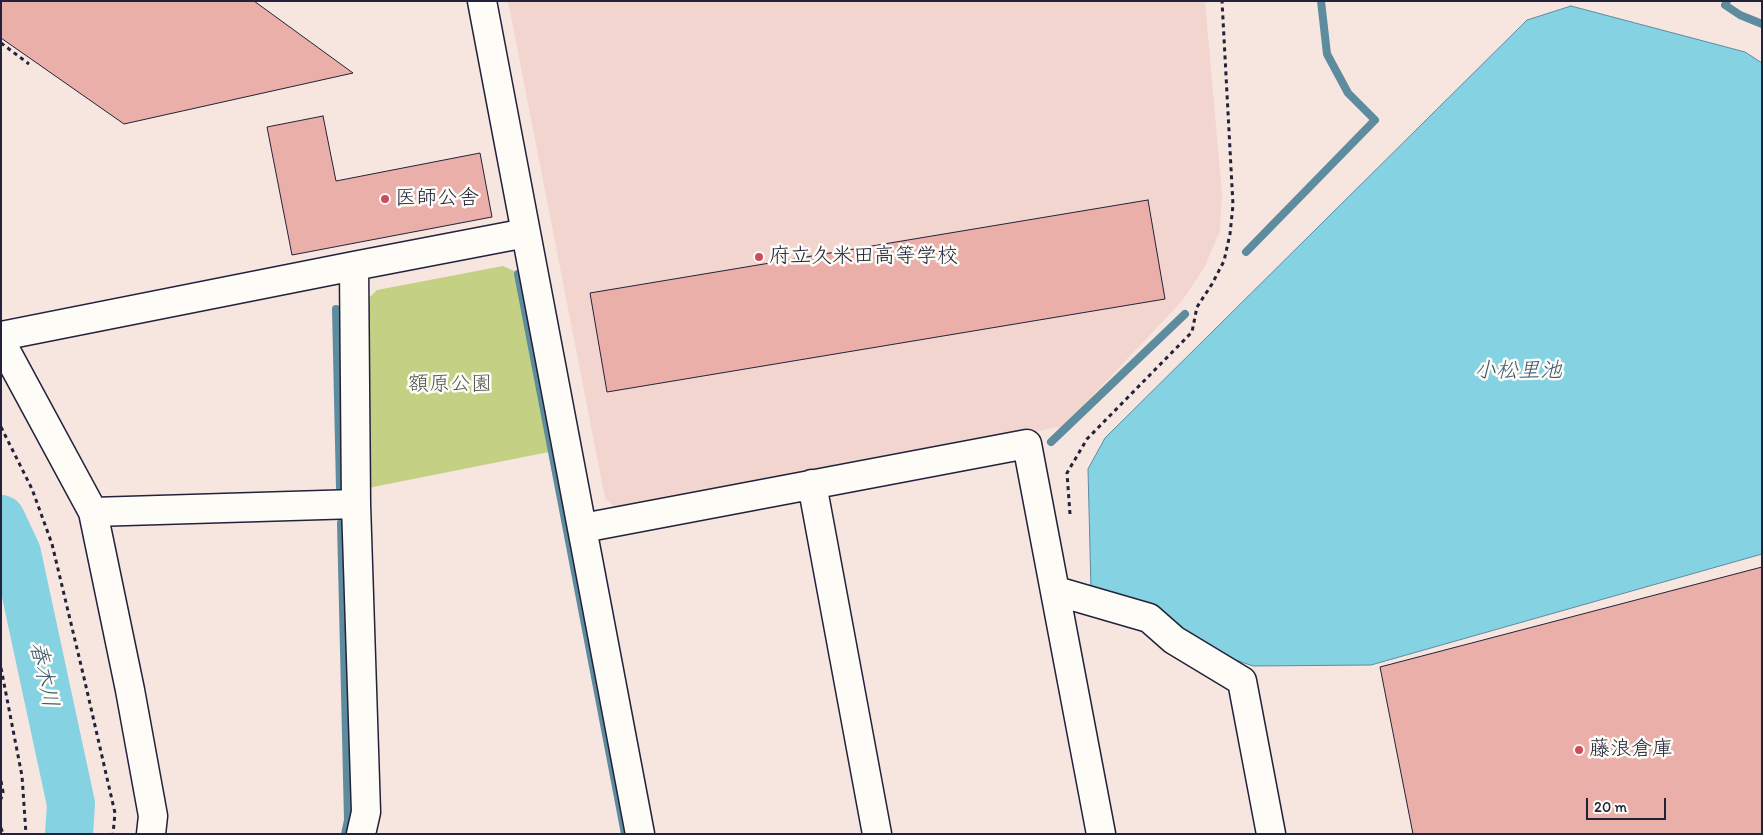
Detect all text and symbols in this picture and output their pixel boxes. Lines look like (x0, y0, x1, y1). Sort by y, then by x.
place label: 医師公舎 (395, 186, 479, 212)
marker: 医師公舎 (379, 193, 391, 205)
place label: 府立久米田高等学校 (769, 244, 958, 270)
marker: 府立久米田高等学校 (753, 251, 765, 263)
water label: 小松里池 (1474, 358, 1562, 384)
park label: 額原公園 (408, 372, 492, 398)
water label: 春木川 (23, 640, 63, 710)
place label: 藤浪倉庫 (1589, 737, 1673, 763)
marker: 藤浪倉庫 (1573, 744, 1585, 756)
scale bar (1588, 788, 1668, 820)
text: 20 m (1594, 798, 1627, 816)

